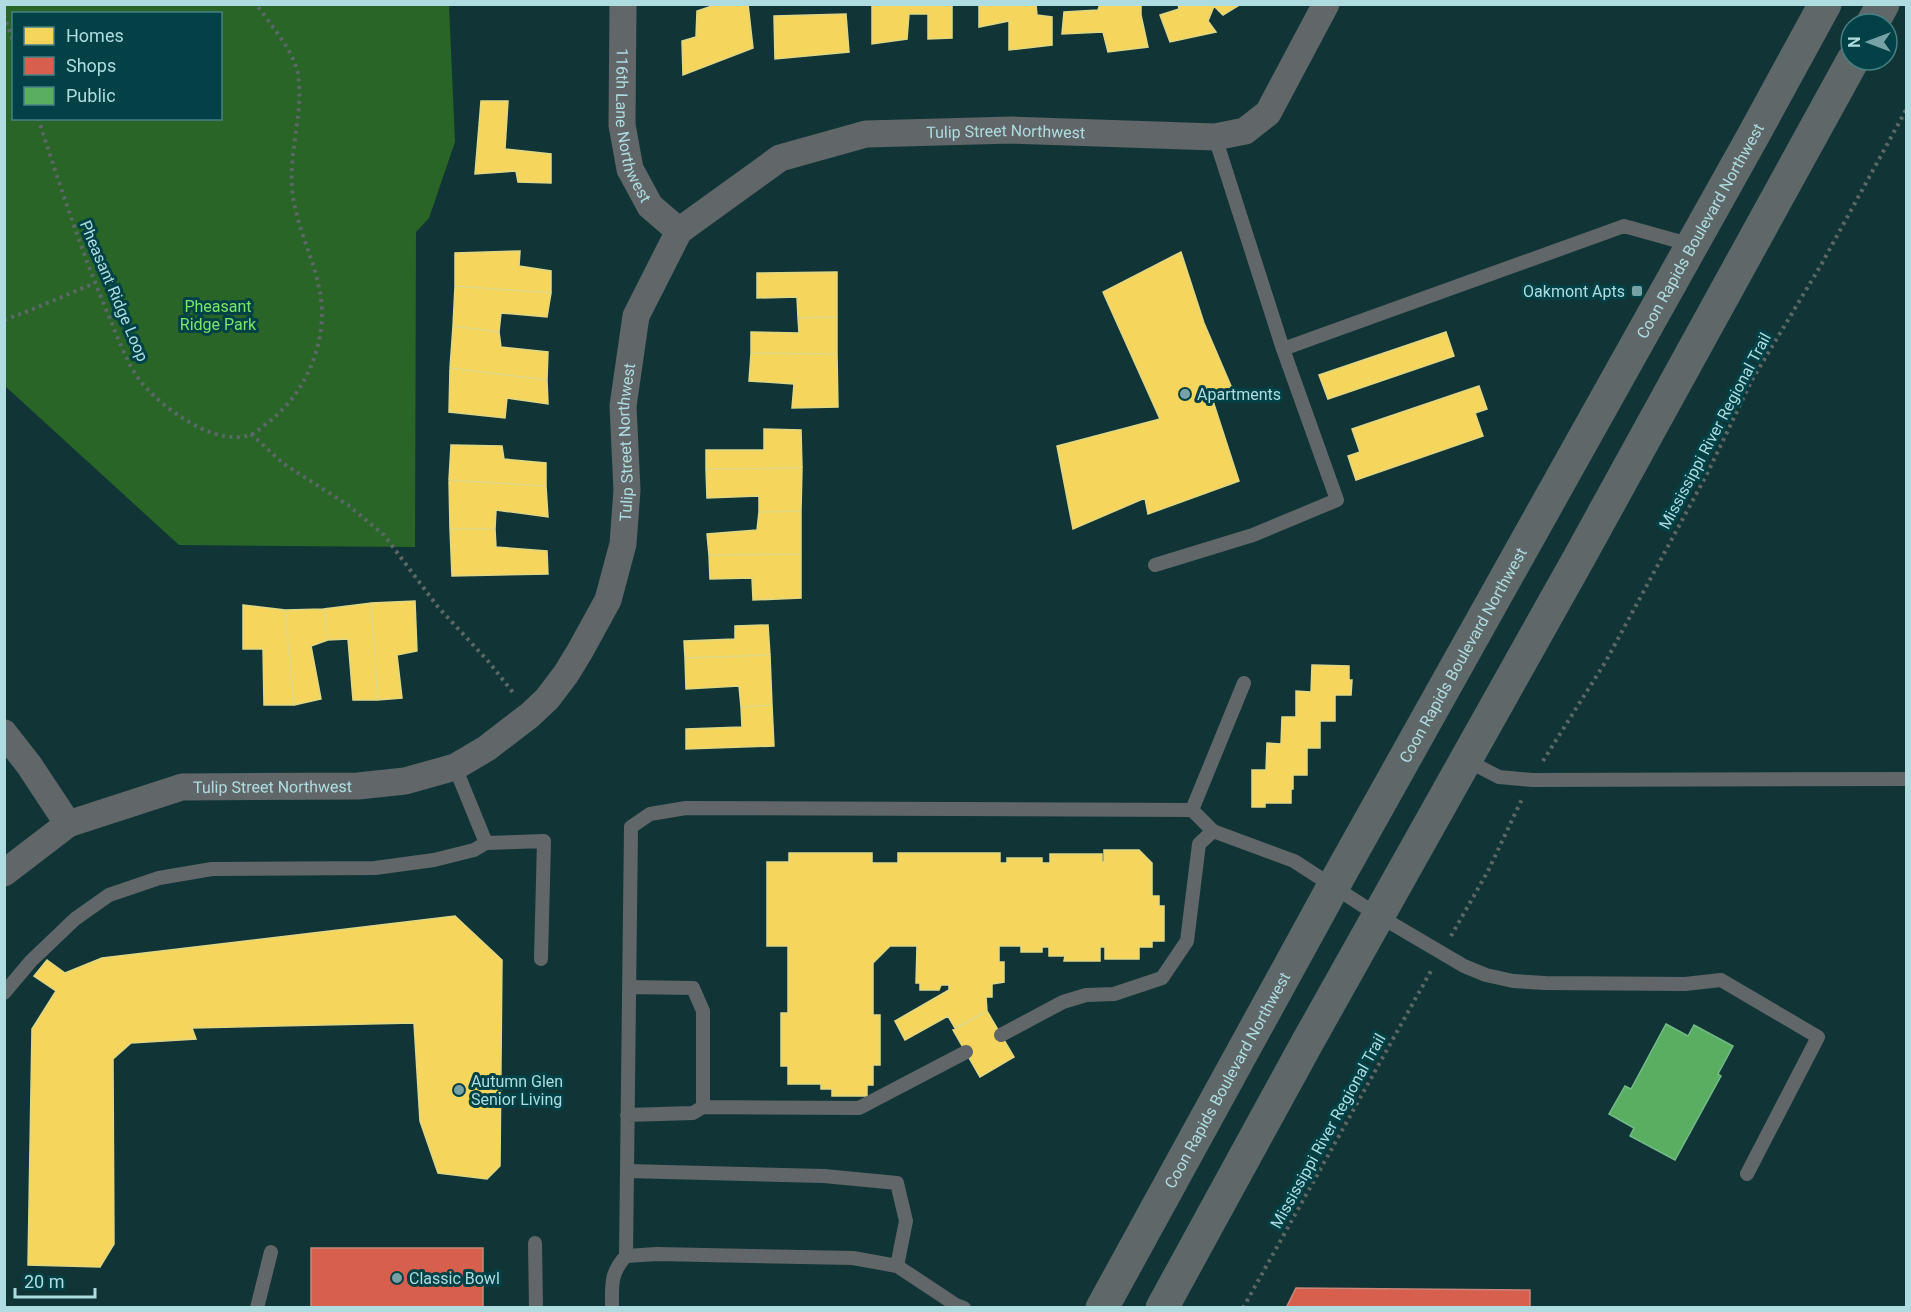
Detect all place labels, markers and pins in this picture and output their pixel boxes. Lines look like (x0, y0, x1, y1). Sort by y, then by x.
place label: Oakmont Apts (1523, 282, 1625, 301)
marker: Oakmont Apts (1630, 284, 1644, 298)
place label: Apartments (1197, 385, 1281, 404)
marker: Apartments (1178, 387, 1192, 401)
place label: Autumn Glen Senior Living (471, 1072, 563, 1109)
marker: Autumn Glen Senior Living (452, 1083, 466, 1097)
place label: Classic Bowl (409, 1269, 500, 1288)
marker: Classic Bowl (390, 1271, 404, 1285)

